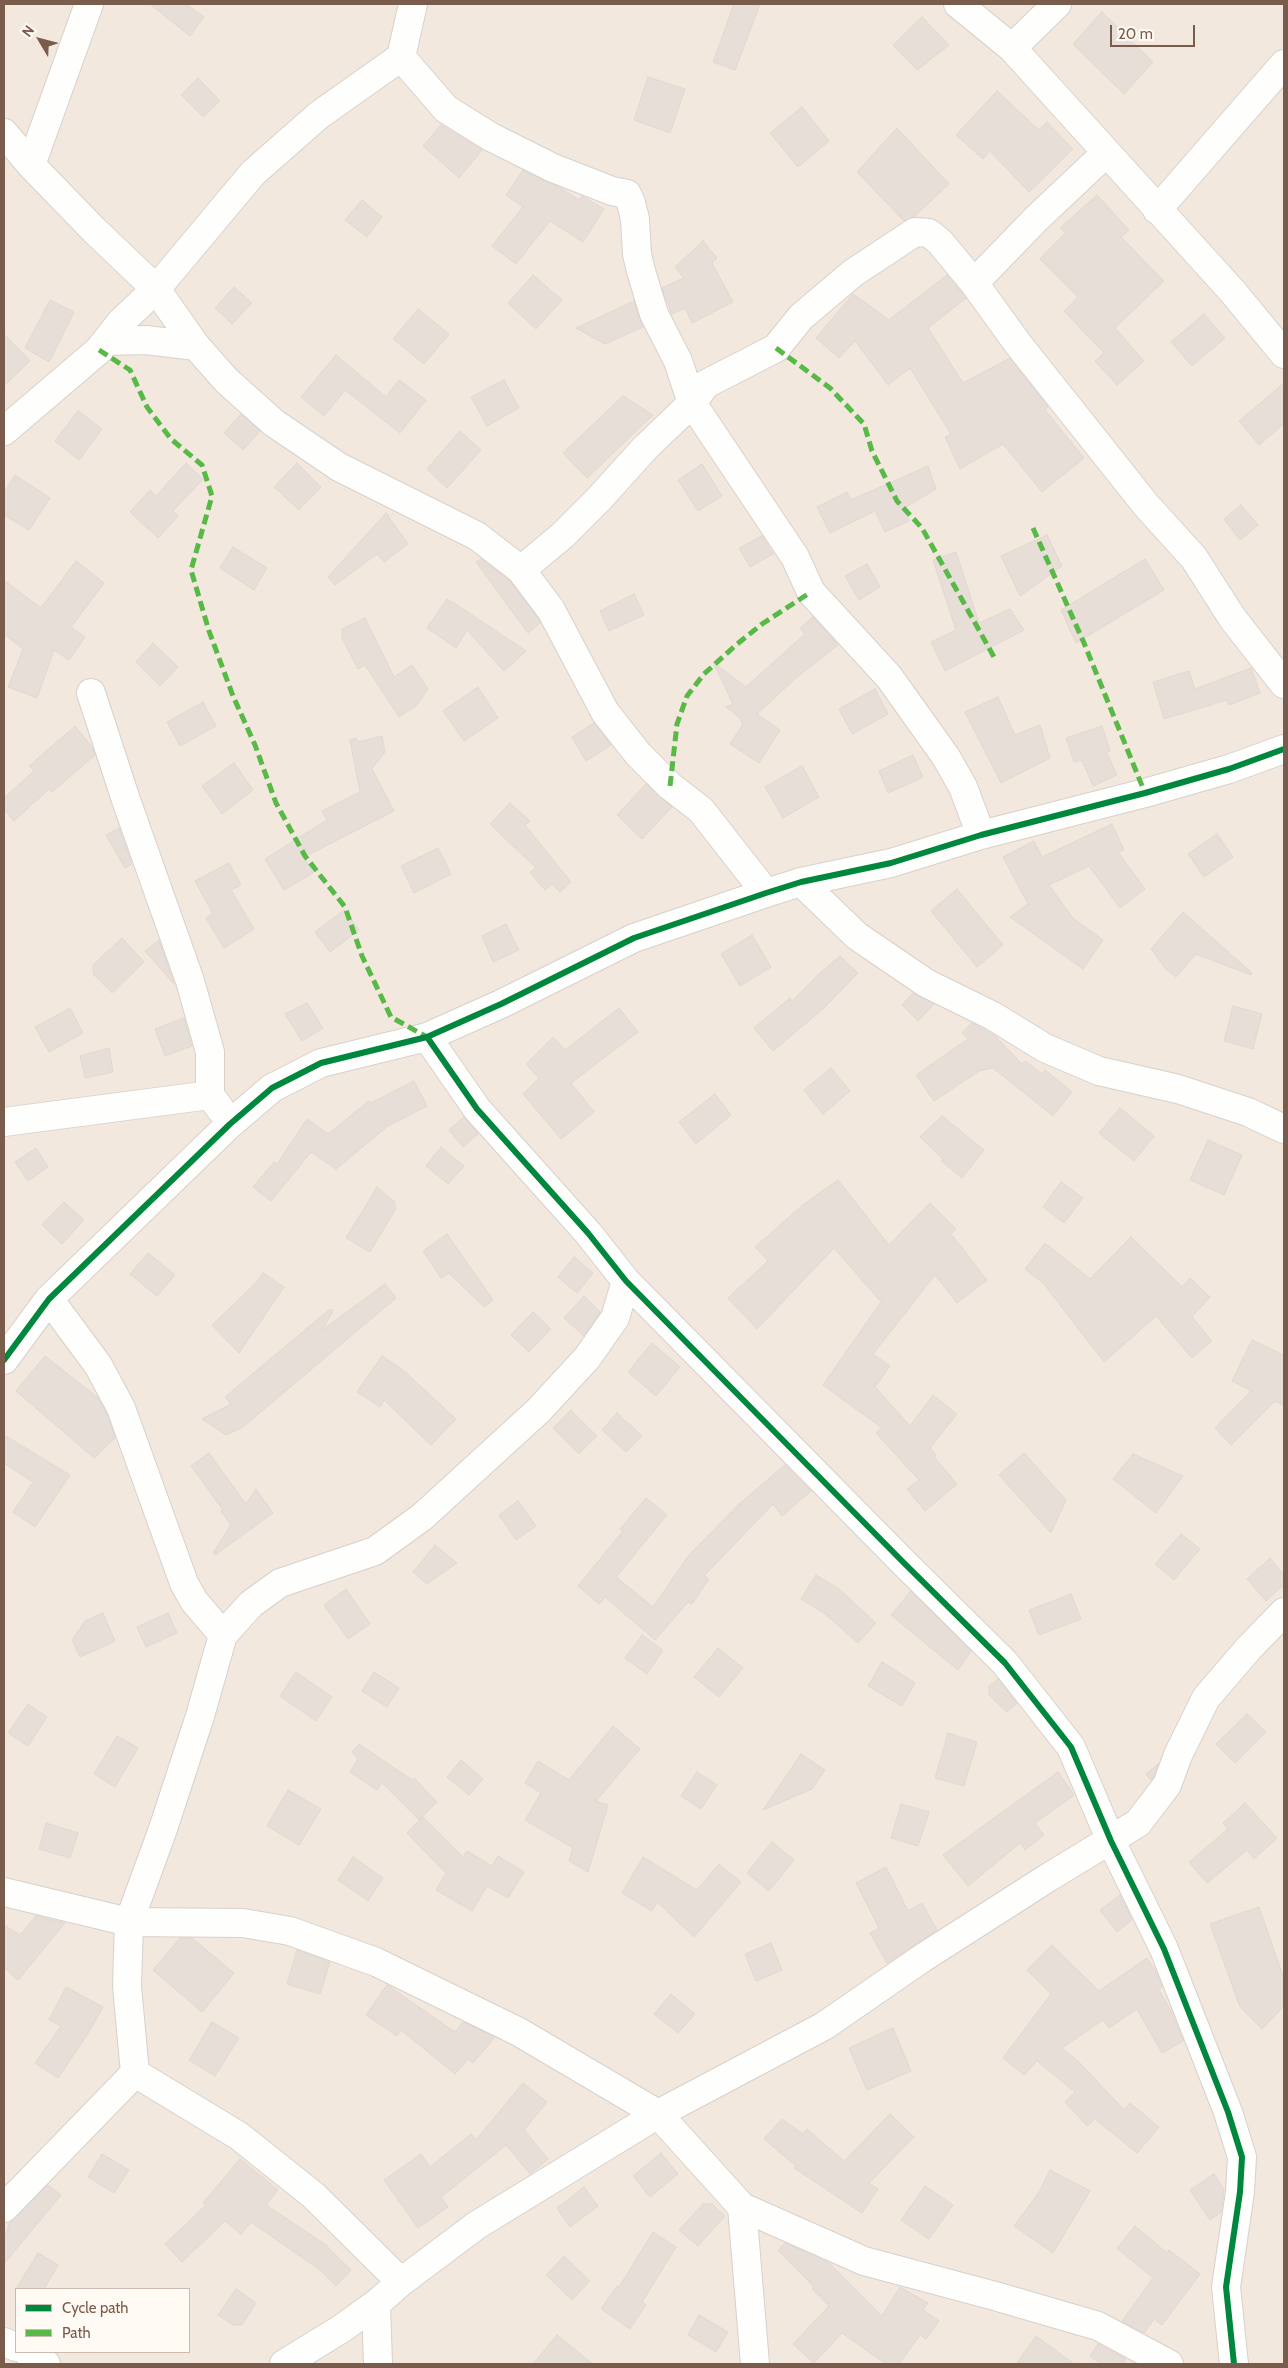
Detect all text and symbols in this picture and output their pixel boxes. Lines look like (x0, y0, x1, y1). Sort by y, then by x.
north arrow (15, 15, 65, 65)
scale bar (1113, 15, 1198, 47)
text: N (18, 22, 38, 40)
text: 20 m (1118, 25, 1153, 43)
legend (15, 2288, 190, 2353)
text: Cycle path (62, 2299, 128, 2317)
text: Path (62, 2324, 91, 2342)

